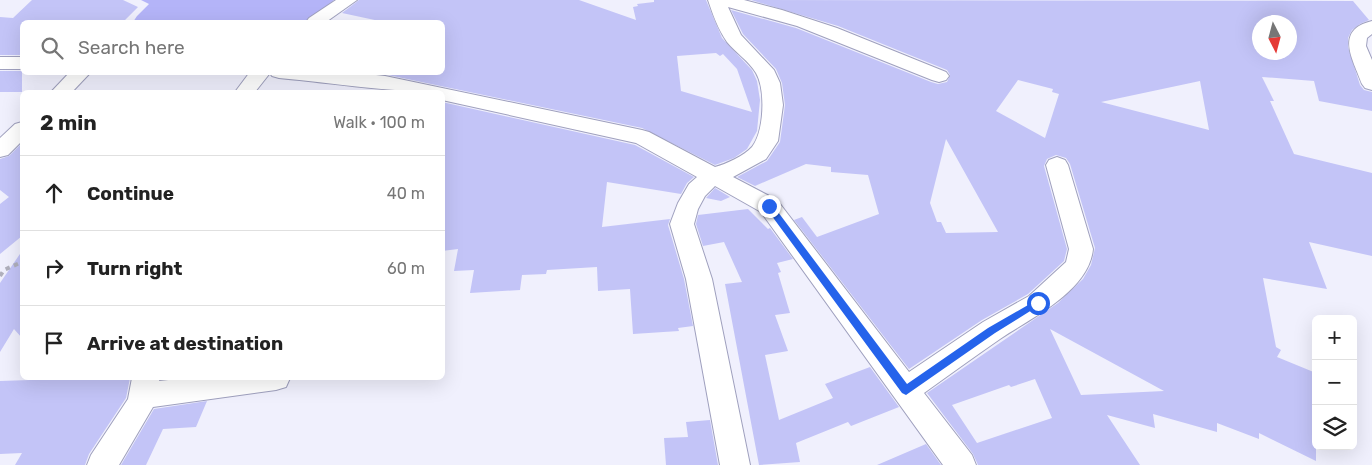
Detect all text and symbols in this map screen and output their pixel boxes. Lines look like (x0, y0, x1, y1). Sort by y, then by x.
north arrow (1252, 15, 1297, 60)
search box (20, 20, 445, 75)
icon: search (38, 34, 66, 62)
text: Search here (78, 36, 185, 59)
text: 2 min (40, 110, 97, 135)
text: Walk · 100 m (333, 113, 425, 132)
icon: ahead (40, 179, 68, 207)
text: Continue (87, 182, 174, 205)
text: 40 m (387, 184, 425, 203)
route end (758, 195, 781, 218)
icon: right (40, 254, 68, 282)
text: Turn right (87, 257, 182, 280)
text: 60 m (387, 259, 425, 278)
route start (1027, 292, 1050, 315)
map controls (1312, 315, 1357, 450)
button: + (1312, 315, 1357, 360)
icon: arrive (40, 329, 68, 357)
text: Arrive at destination (87, 332, 283, 355)
button: − (1312, 360, 1357, 405)
button: layers (1312, 405, 1357, 450)

